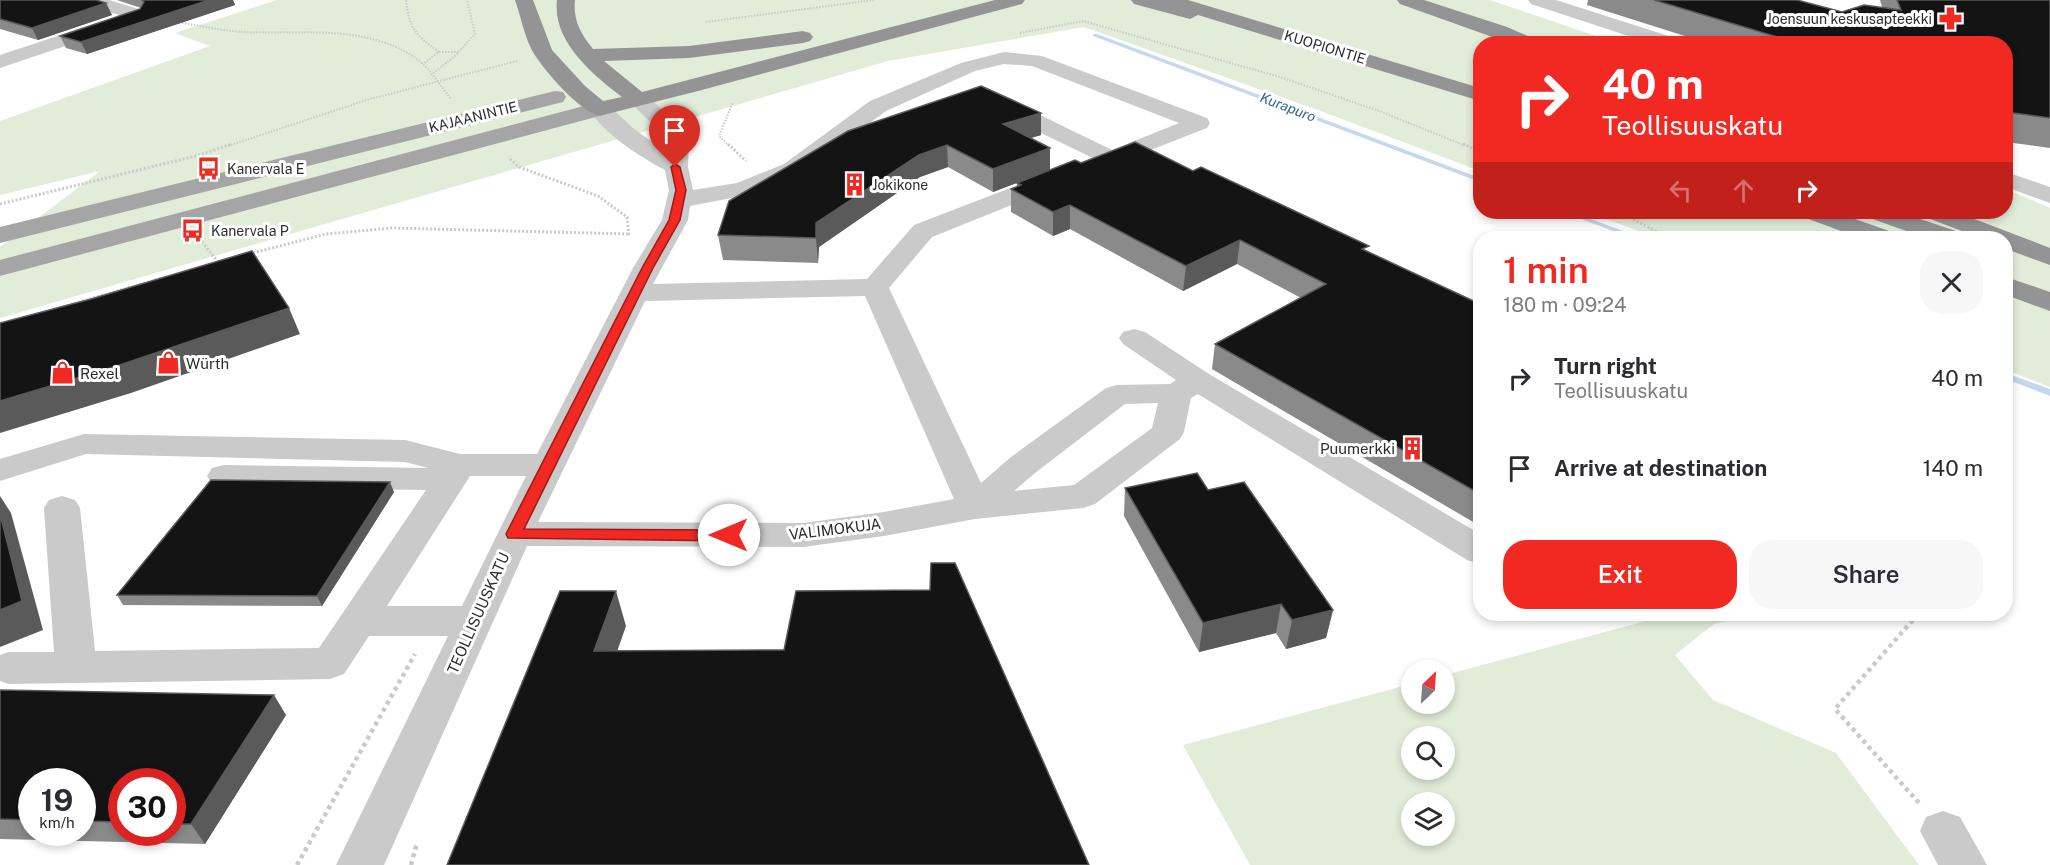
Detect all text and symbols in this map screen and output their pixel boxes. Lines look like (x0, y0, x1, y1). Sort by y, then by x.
pharmacy icon: Joensuun keskusapteekki (1937, 6, 1963, 32)
place label: Joensuun keskusapteekki (1766, 11, 1932, 27)
street label: KUOPIONTIE (1282, 27, 1368, 67)
text: 40 m (1602, 59, 1704, 108)
icon: right (1503, 60, 1581, 138)
water label: Kurapuro (1258, 89, 1318, 125)
street label: KAJAANINTIE (427, 98, 519, 136)
pin (649, 105, 700, 167)
text: Teollisuuskatu (1602, 109, 1783, 141)
icon: arrive (658, 114, 691, 147)
bus stop icon: Kanervala E (196, 156, 222, 182)
place label: Kanervala E (227, 161, 304, 177)
building icon: Jokikone (841, 172, 867, 198)
icon: left (1664, 174, 1697, 207)
icon: ahead (1727, 174, 1760, 207)
icon: right (1790, 174, 1823, 207)
place label: Jokikone (872, 177, 928, 193)
bus stop icon: Kanervala P (180, 218, 206, 244)
place label: Kanervala P (211, 223, 289, 239)
text: 1 min (1503, 249, 1589, 291)
button: close (1920, 251, 1983, 314)
text: 180 m · 09:24 (1503, 293, 1627, 317)
shop icon: Würth (155, 350, 181, 376)
text: Turn right (1554, 353, 1657, 379)
place label: Würth (186, 355, 229, 372)
shop icon: Rexel (49, 360, 75, 386)
icon: right (1503, 362, 1536, 395)
place label: Rexel (80, 365, 119, 382)
text: 40 m (1931, 365, 1983, 391)
text: Teollisuuskatu (1554, 379, 1688, 403)
building icon: Puumerkki (1400, 435, 1426, 461)
place label: Puumerkki (1320, 440, 1395, 457)
icon: arrive (1503, 452, 1536, 485)
text: Arrive at destination (1554, 455, 1767, 481)
text: 140 m (1922, 455, 1983, 481)
position arrow (697, 503, 761, 567)
street label: VALIMOKUJA (788, 515, 882, 543)
button: Exit (1503, 540, 1737, 609)
button: Share (1749, 540, 1983, 609)
street label: TEOLLISUUSKATU (444, 550, 512, 676)
north arrow (1401, 660, 1455, 714)
map controls (1401, 660, 1455, 846)
button: search (1401, 726, 1455, 780)
speed limit sign: 30 (108, 768, 186, 846)
text: 19 (41, 782, 73, 818)
button: layers (1401, 792, 1455, 846)
text: km/h (39, 814, 75, 831)

